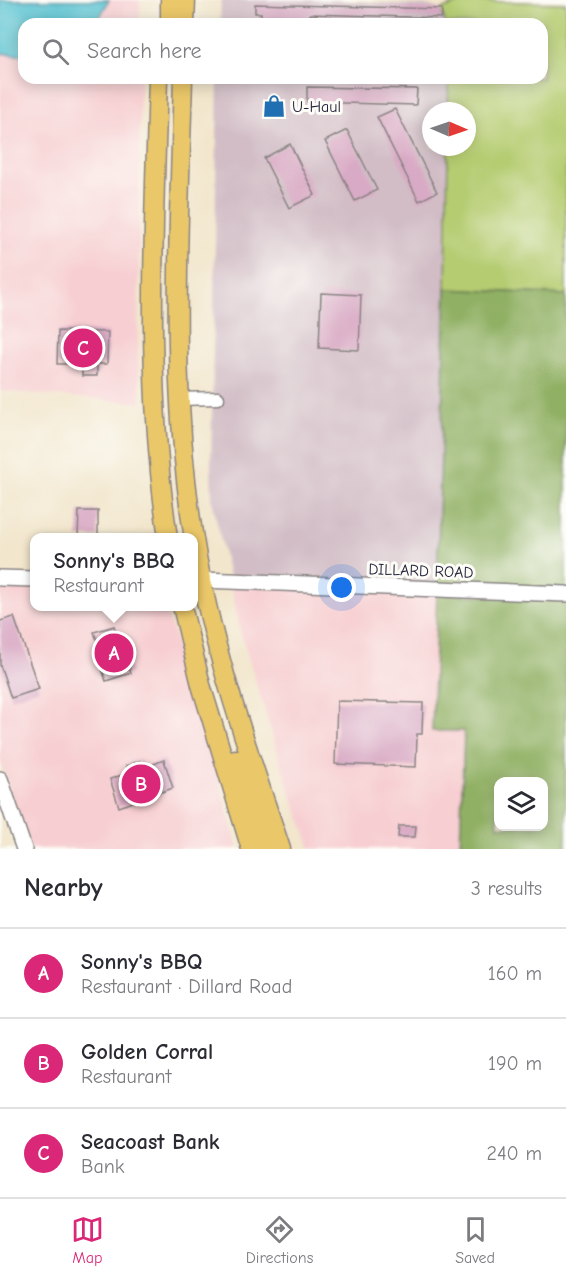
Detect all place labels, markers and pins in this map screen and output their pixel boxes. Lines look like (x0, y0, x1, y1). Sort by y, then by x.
shop icon: U-Haul (261, 93, 287, 119)
place label: U-Haul (292, 98, 341, 116)
pin: C (64, 326, 103, 370)
pin: A (94, 630, 134, 676)
pin: B (122, 762, 160, 806)

